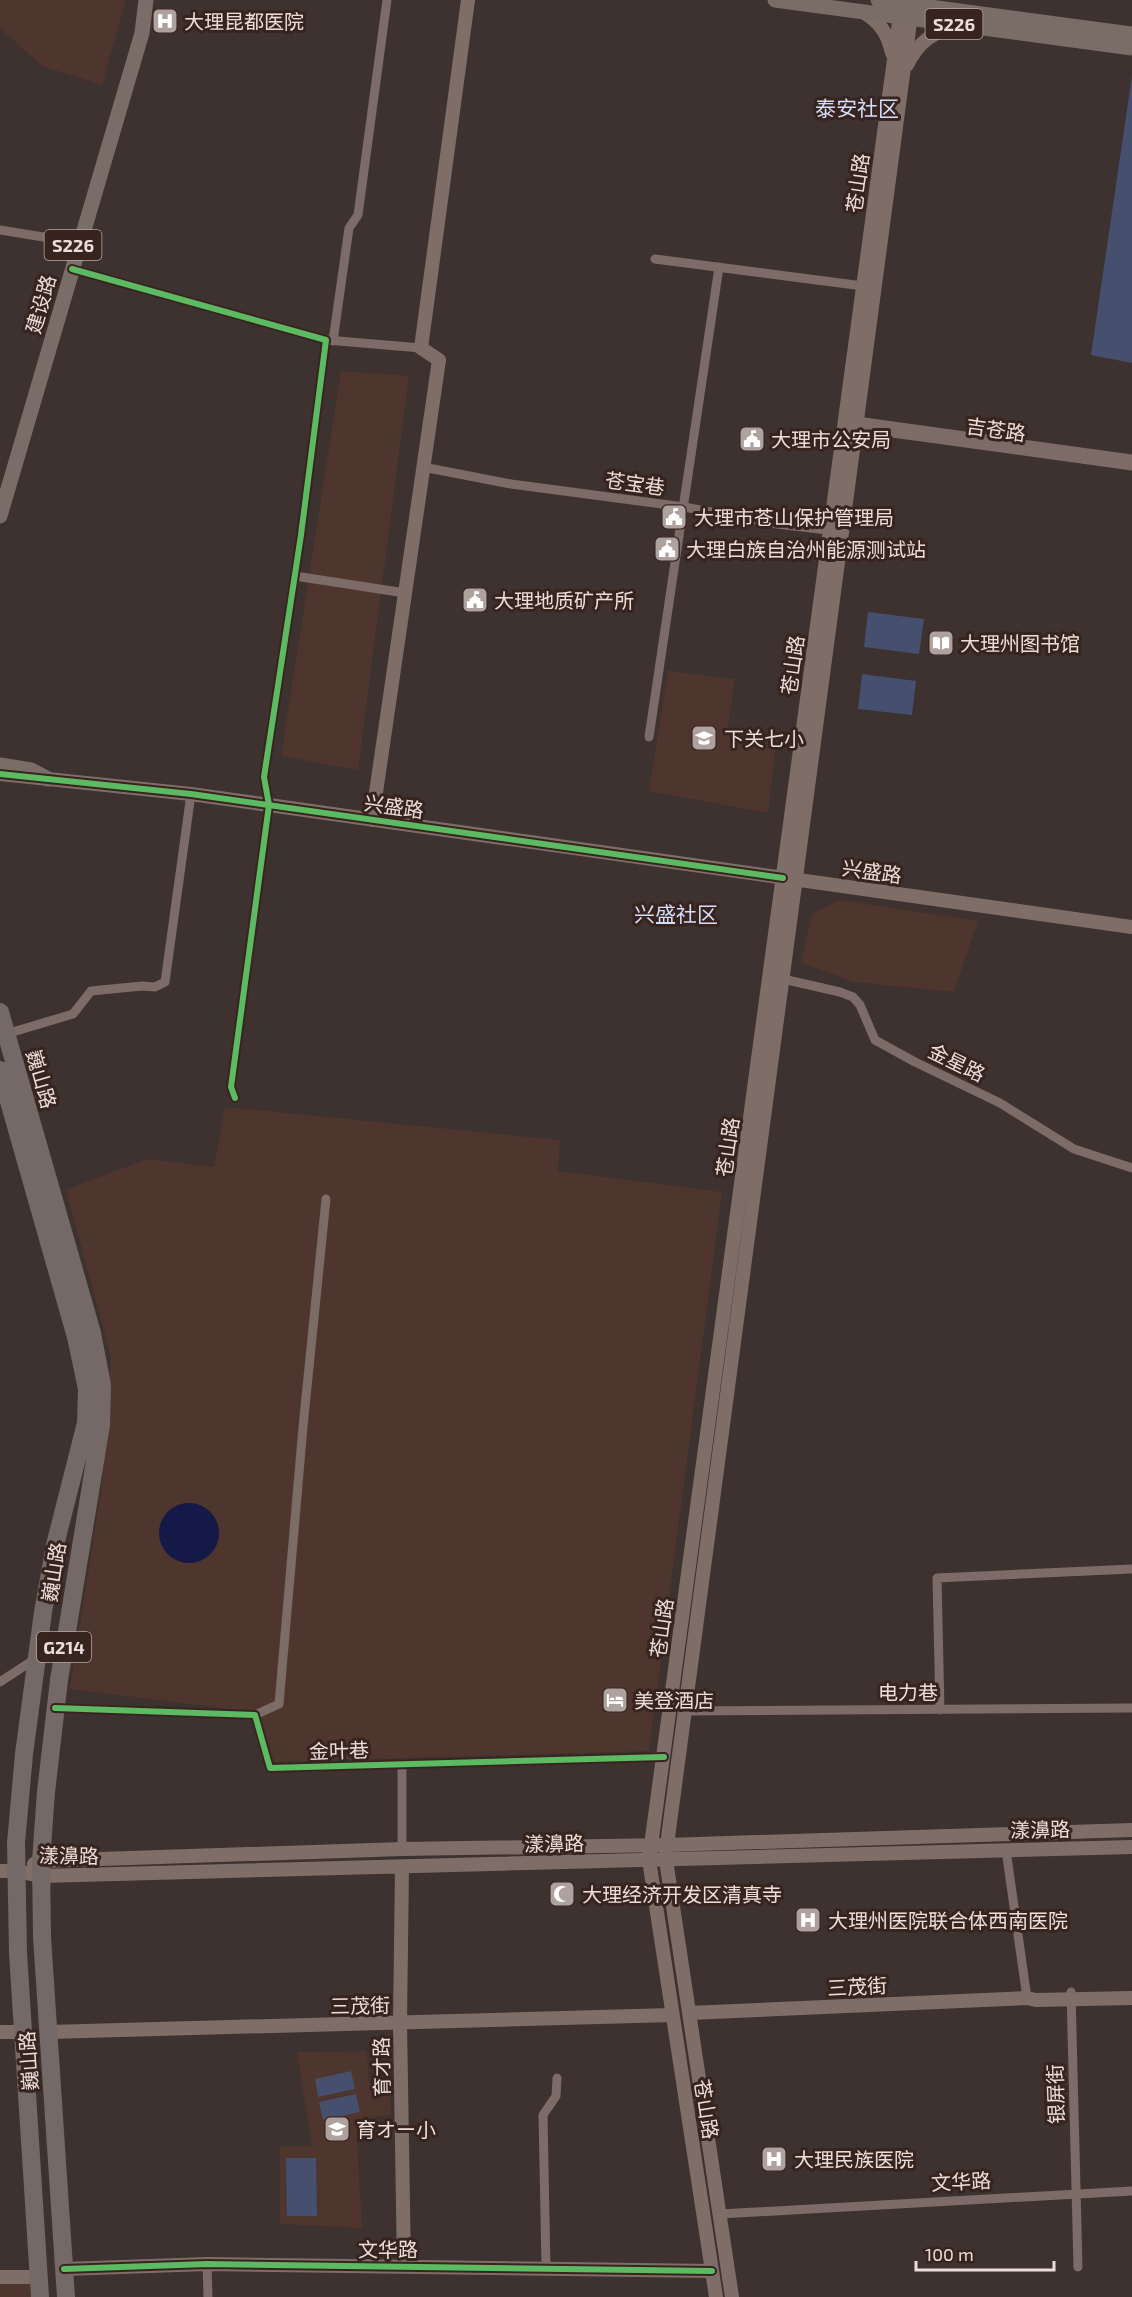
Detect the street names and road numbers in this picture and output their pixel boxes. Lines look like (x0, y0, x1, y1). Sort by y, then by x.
road number: S226 (926, 9, 982, 39)
street label: 苍山路 (841, 152, 873, 214)
road number: S226 (44, 230, 101, 260)
street label: 建设路 (20, 272, 60, 336)
street label: 吉苍路 (965, 413, 1027, 445)
street label: 苍宝巷 (604, 467, 666, 499)
street label: 苍山路 (776, 634, 808, 696)
street label: 兴盛路 (363, 790, 425, 822)
street label: 兴盛路 (841, 855, 903, 887)
street label: 金星路 (925, 1038, 989, 1086)
street label: 巍山路 (22, 1047, 62, 1111)
street label: 苍山路 (711, 1116, 743, 1178)
street label: 巍山路 (36, 1540, 70, 1604)
street label: 苍山路 (645, 1597, 677, 1659)
road number: G214 (37, 1632, 91, 1662)
street label: 电力巷 (878, 1680, 938, 1704)
street label: 金叶巷 (309, 1737, 369, 1763)
street label: 漾濞路 (1010, 1816, 1070, 1842)
street label: 漾濞路 (524, 1830, 584, 1856)
street label: 漾濞路 (39, 1842, 99, 1868)
street label: 三茂街 (826, 1972, 888, 2000)
street label: 三茂街 (330, 1992, 390, 2018)
street label: 巍山路 (14, 2030, 42, 2092)
street label: 育才路 (368, 2037, 394, 2097)
street label: 银屏街 (1042, 2064, 1068, 2124)
street label: 苍山路 (690, 2077, 724, 2141)
street label: 文华路 (930, 2167, 992, 2195)
street label: 文华路 (358, 2237, 418, 2261)

